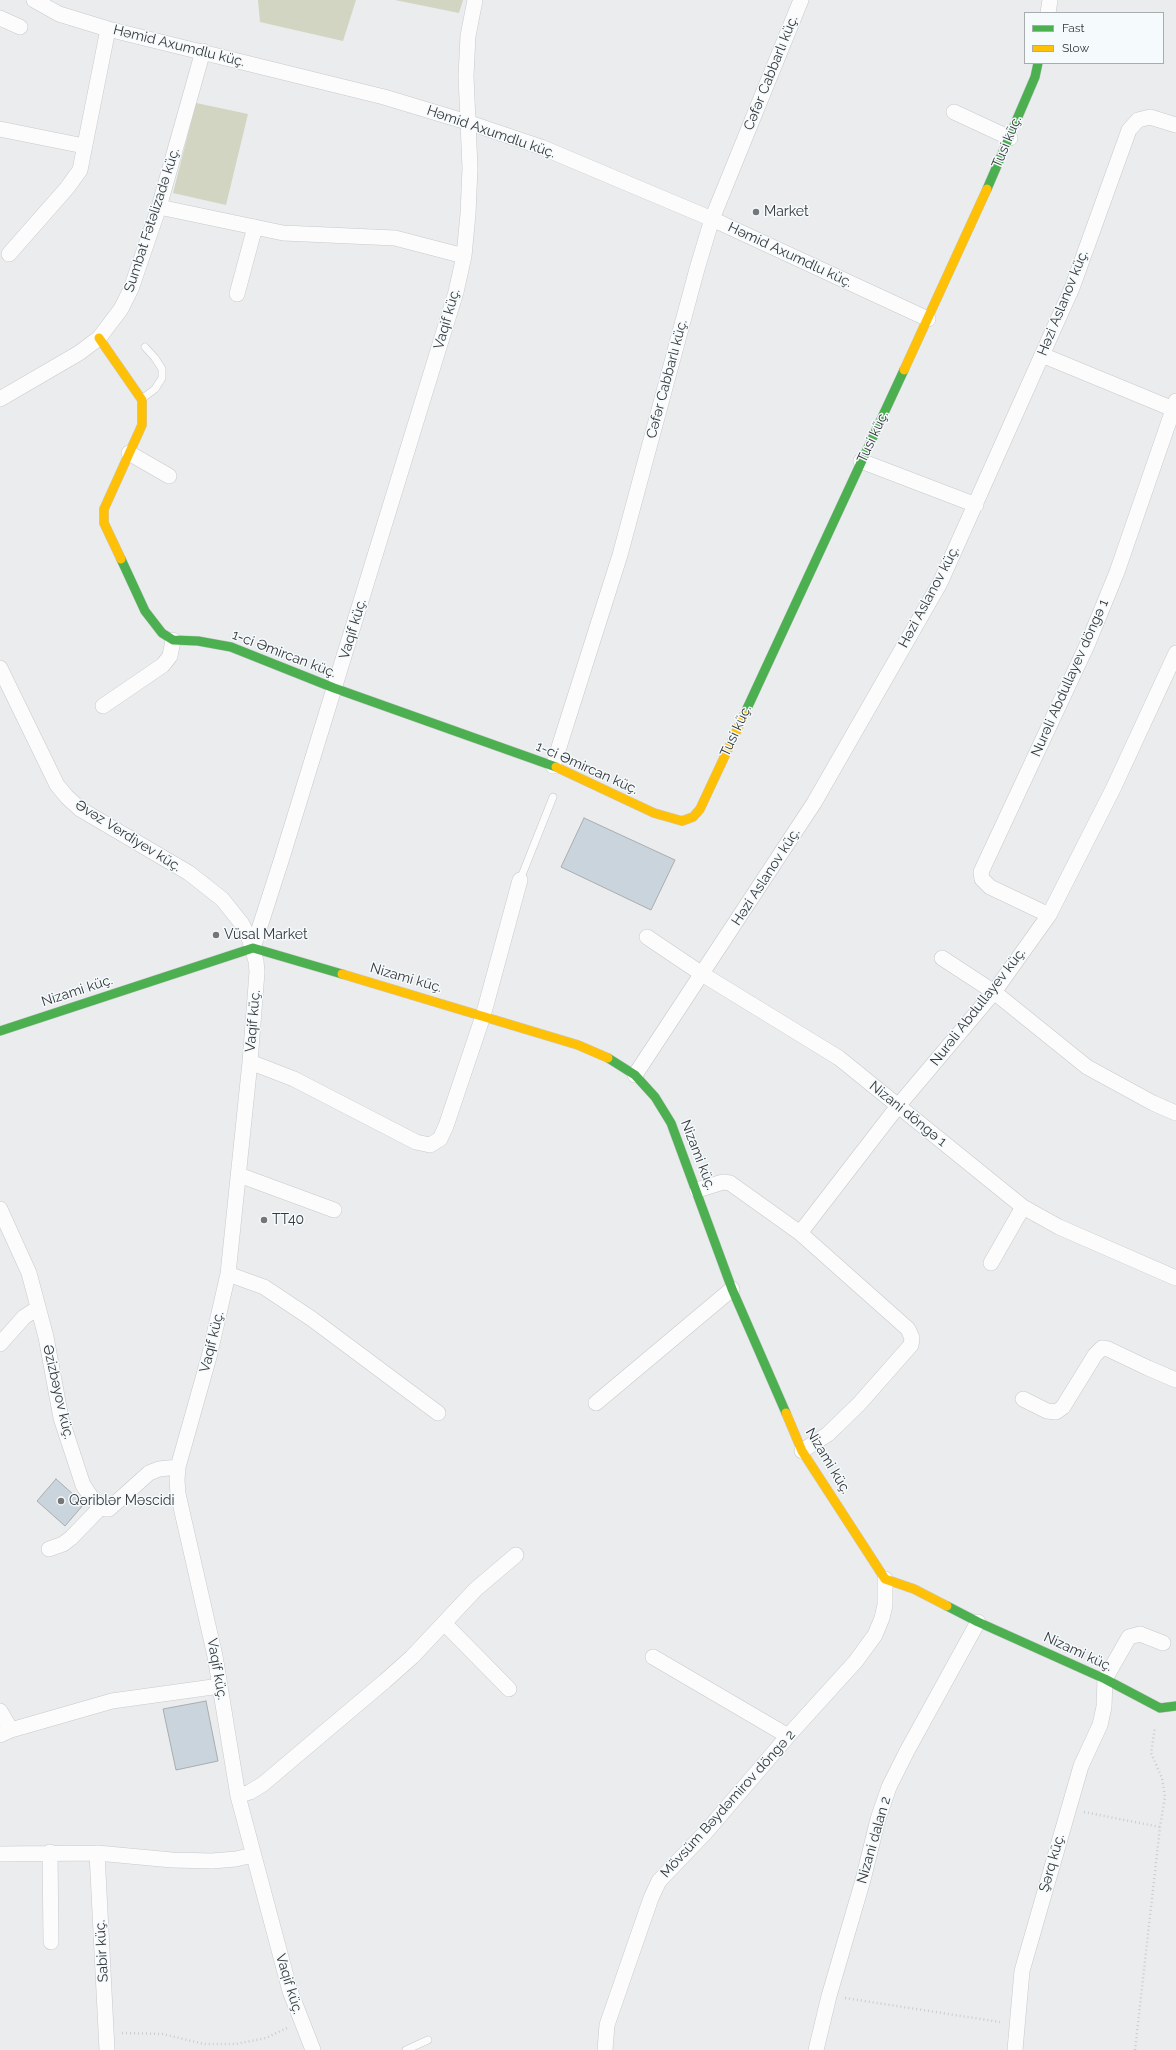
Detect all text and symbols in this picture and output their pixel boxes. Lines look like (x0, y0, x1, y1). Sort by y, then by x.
legend (1024, 12, 1164, 64)
street label: Cəfər Cabbarlı küç. (740, 13, 802, 133)
text: Fast (1062, 21, 1085, 35)
street label: Həmid Axumdlu küç. (112, 22, 246, 70)
text: Slow (1062, 41, 1089, 55)
street label: Həmid Axumdlu küç. (425, 102, 557, 162)
street label: Tusi küç. (988, 113, 1026, 171)
street label: Sumbat Fətəlizadə küç. (121, 146, 183, 294)
place label: Market (764, 204, 809, 220)
marker: Market (751, 207, 761, 217)
street label: Həmid Axumdlu küç. (725, 219, 855, 291)
street label: Həzi Aslanov küç. (1034, 248, 1092, 358)
street label: Vaqif küç. (430, 287, 464, 351)
street label: Cəfər Cabbarlı küç. (643, 318, 691, 440)
street label: Tusi küç. (854, 408, 892, 466)
street label: Həzi Aslanov küç. (895, 543, 963, 651)
street label: Vaqif küç. (336, 597, 370, 661)
street label: Nurəli Abdullayev döngə 1 (1028, 597, 1112, 759)
street label: 1-ci Əmircan küç. (230, 626, 338, 682)
street label: Tusi küç. (717, 702, 755, 760)
street label: 1-ci Əmircan küç. (533, 738, 641, 798)
street label: Əvəz Verdiyev küç. (72, 797, 184, 875)
street label: Həzi Aslanov küç. (728, 825, 804, 929)
place label: Vüsal Market (224, 927, 308, 943)
marker: Vüsal Market (211, 930, 221, 940)
street label: Nurəli Abdullayev küç. (927, 945, 1029, 1069)
street label: Nizami küç. (368, 960, 444, 996)
street label: Nizami küç. (39, 972, 115, 1010)
street label: Vaqif küç. (242, 989, 264, 1053)
street label: Nizani döngə 1 (866, 1078, 950, 1150)
street label: Nizami küç. (677, 1117, 719, 1193)
place label: TT40 (272, 1212, 304, 1228)
marker: TT40 (259, 1215, 269, 1225)
street label: Vaqif küç. (196, 1310, 228, 1374)
street label: Əzizbəyov küç. (39, 1343, 77, 1441)
street label: Nizami küç. (802, 1425, 854, 1497)
place label: Qəriblər Məscidi (69, 1493, 174, 1509)
marker: Qəriblər Məscidi (56, 1496, 66, 1506)
street label: Nizami küç. (1041, 1629, 1115, 1675)
street label: Vaqif küç. (203, 1637, 231, 1701)
street label: Mövsüm Bəydəmirov döngə 2 (657, 1727, 799, 1881)
street label: Nizani dalan 2 (854, 1794, 894, 1886)
street label: Şərq küç. (1036, 1832, 1068, 1894)
street label: Sabir küç. (92, 1919, 112, 1983)
street label: Vaqif küç. (272, 1952, 306, 2016)

